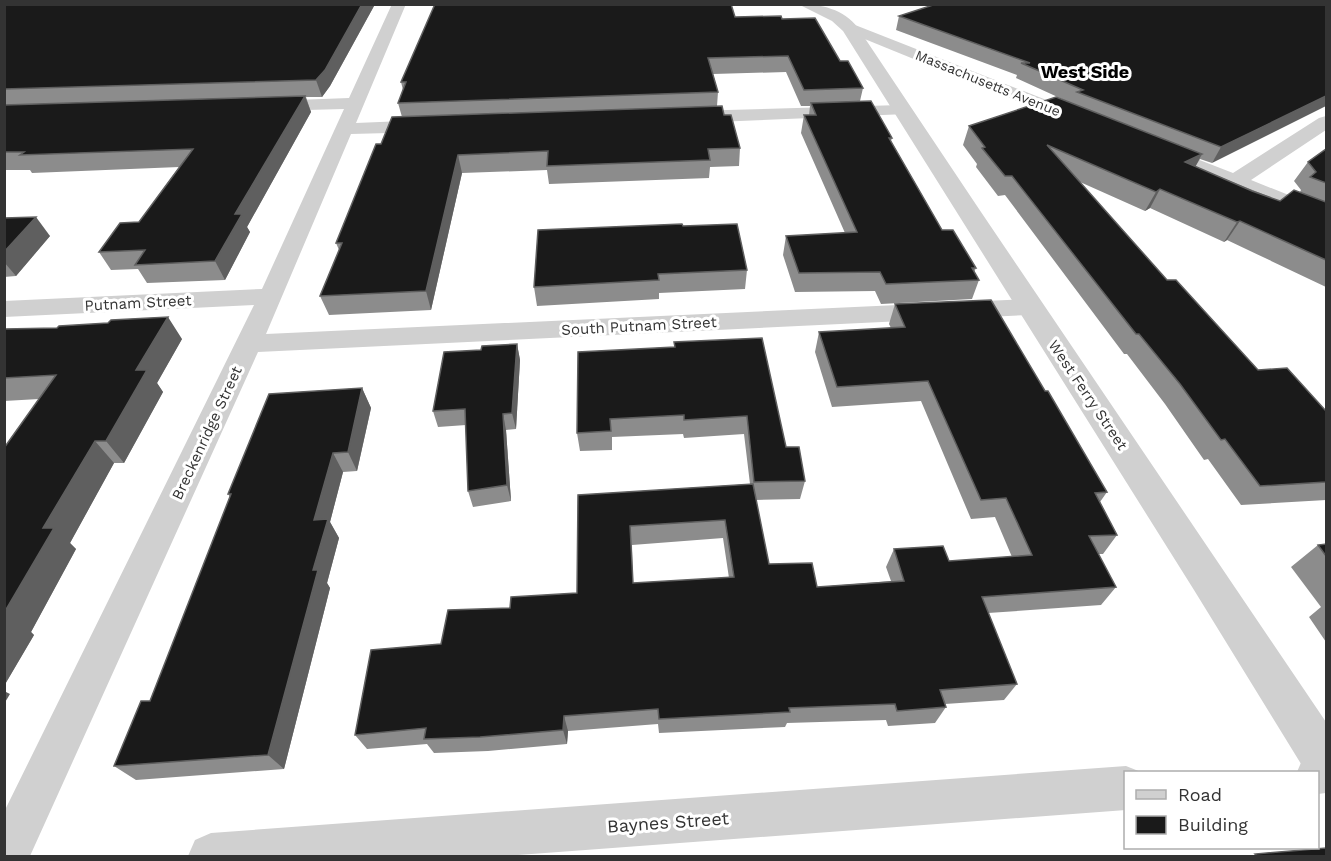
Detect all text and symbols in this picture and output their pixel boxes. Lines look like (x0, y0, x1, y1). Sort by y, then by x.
street label: Massachusetts Avenue (913, 47, 1063, 119)
district label: West Side (1041, 61, 1129, 82)
street label: Putnam Street (84, 291, 193, 315)
street label: South Putnam Street (561, 313, 718, 339)
street label: West Ferry Street (1045, 337, 1132, 454)
street label: Breckenridge Street (168, 363, 246, 503)
legend (1124, 771, 1319, 849)
text: Road (1178, 784, 1222, 805)
street label: Baynes Street (606, 807, 730, 837)
text: Building (1178, 814, 1248, 835)

